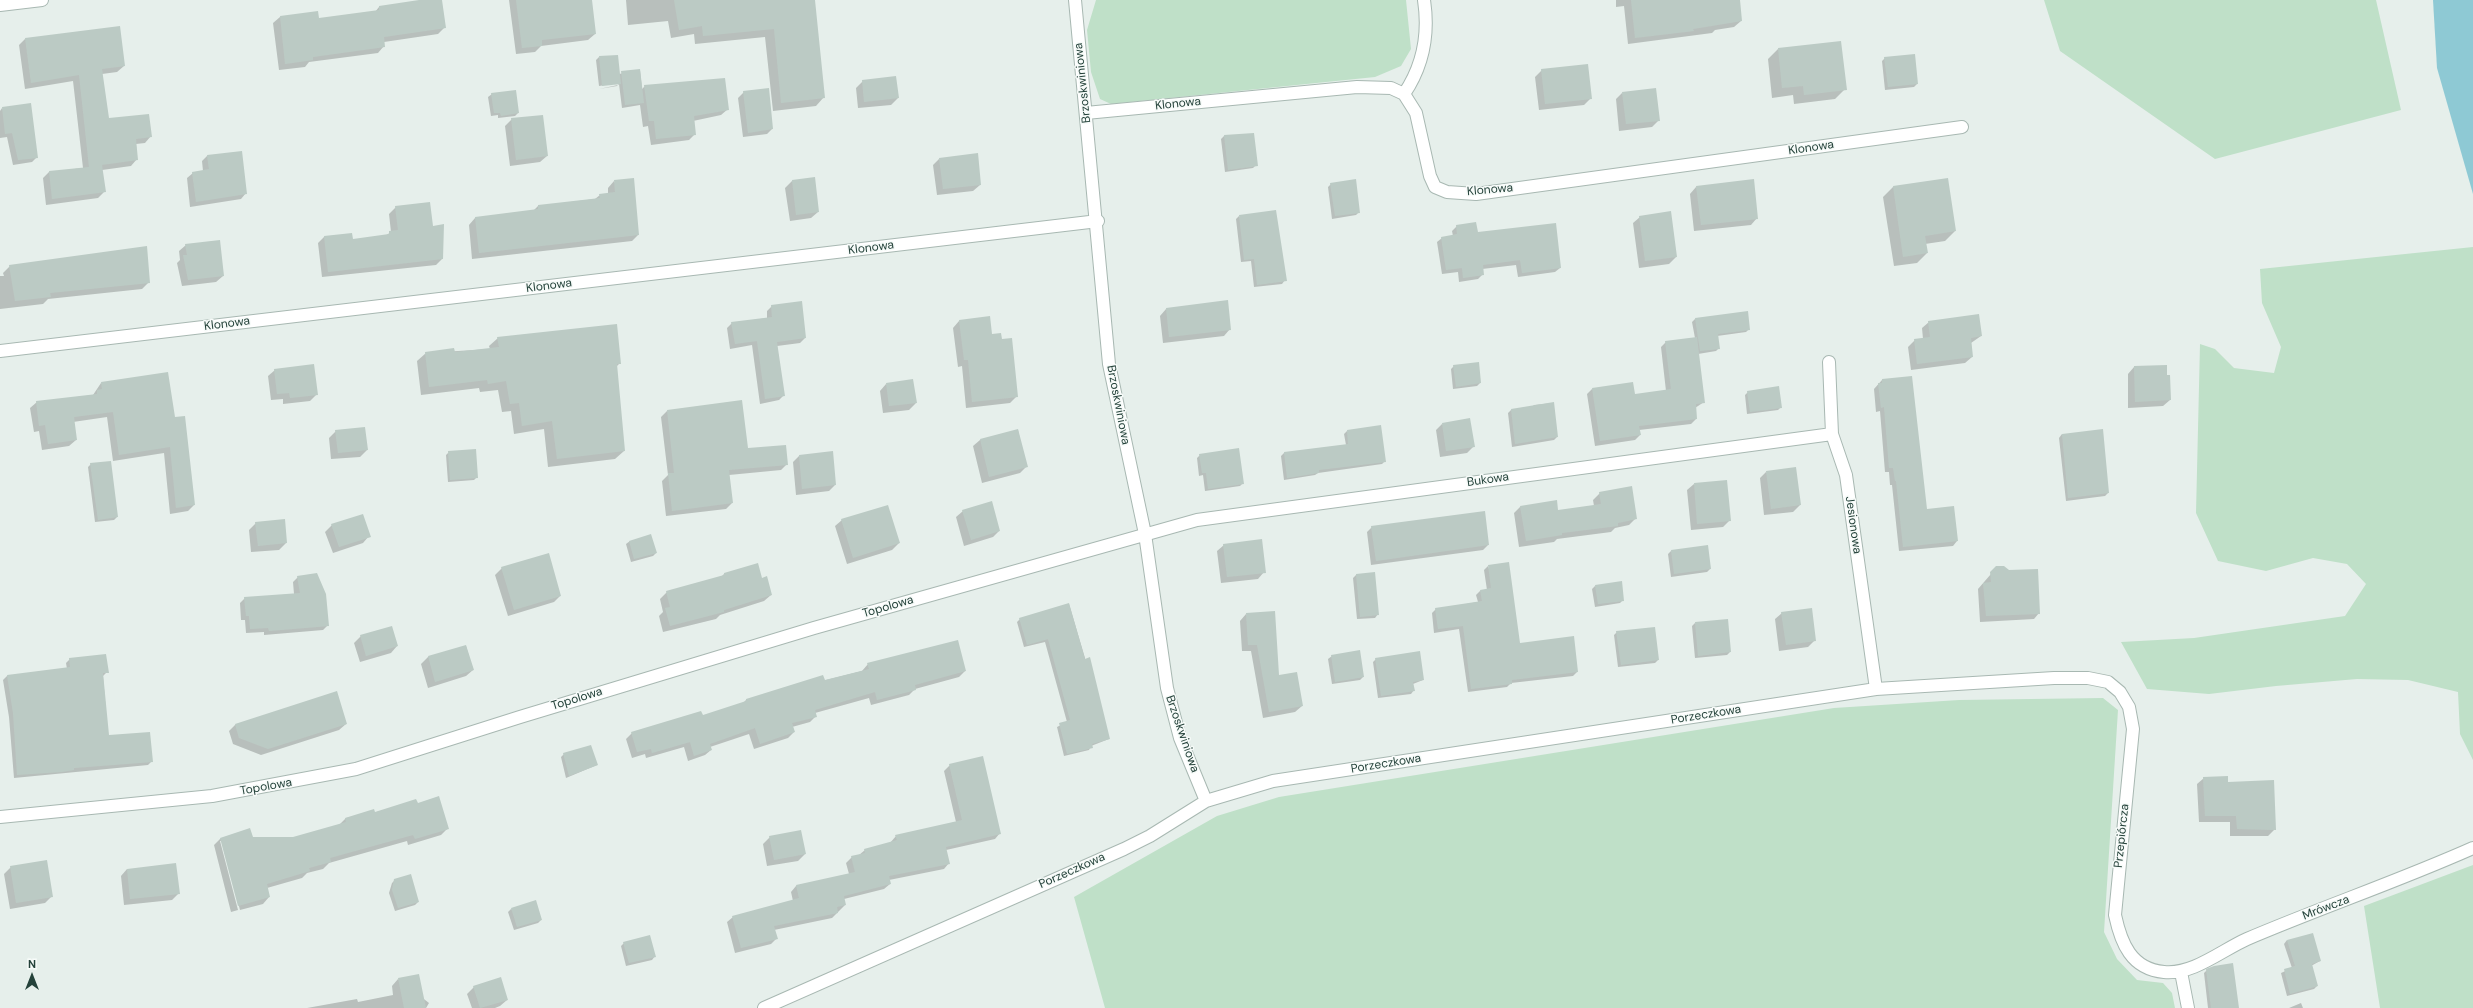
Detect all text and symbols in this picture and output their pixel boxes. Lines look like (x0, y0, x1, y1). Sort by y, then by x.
street label: Brzoskwiniowa (1072, 42, 1094, 124)
street label: Klonowa (1154, 94, 1202, 114)
street label: Klonowa (1787, 138, 1835, 158)
street label: Klonowa (1466, 181, 1514, 199)
street label: Klonowa (847, 238, 895, 258)
street label: Klonowa (525, 276, 573, 296)
street label: Klonowa (203, 314, 251, 334)
street label: Brzoskwiniowa (1103, 364, 1133, 446)
street label: Bukowa (1466, 470, 1510, 490)
street label: Jesionowa (1842, 495, 1864, 555)
street label: Topolowa (861, 593, 915, 621)
street label: Topolowa (550, 684, 604, 714)
street label: Brzoskwiniowa (1162, 694, 1202, 774)
street label: Porzeczkowa (1670, 702, 1742, 728)
street label: Porzeczkowa (1350, 751, 1422, 777)
street label: Topolowa (239, 775, 293, 799)
street label: Przepiórcza (2111, 803, 2133, 869)
street label: Porzeczkowa (1037, 850, 1107, 892)
street label: Mrówcza (2301, 892, 2351, 924)
north arrow (12, 956, 52, 996)
text: N (28, 957, 36, 971)

